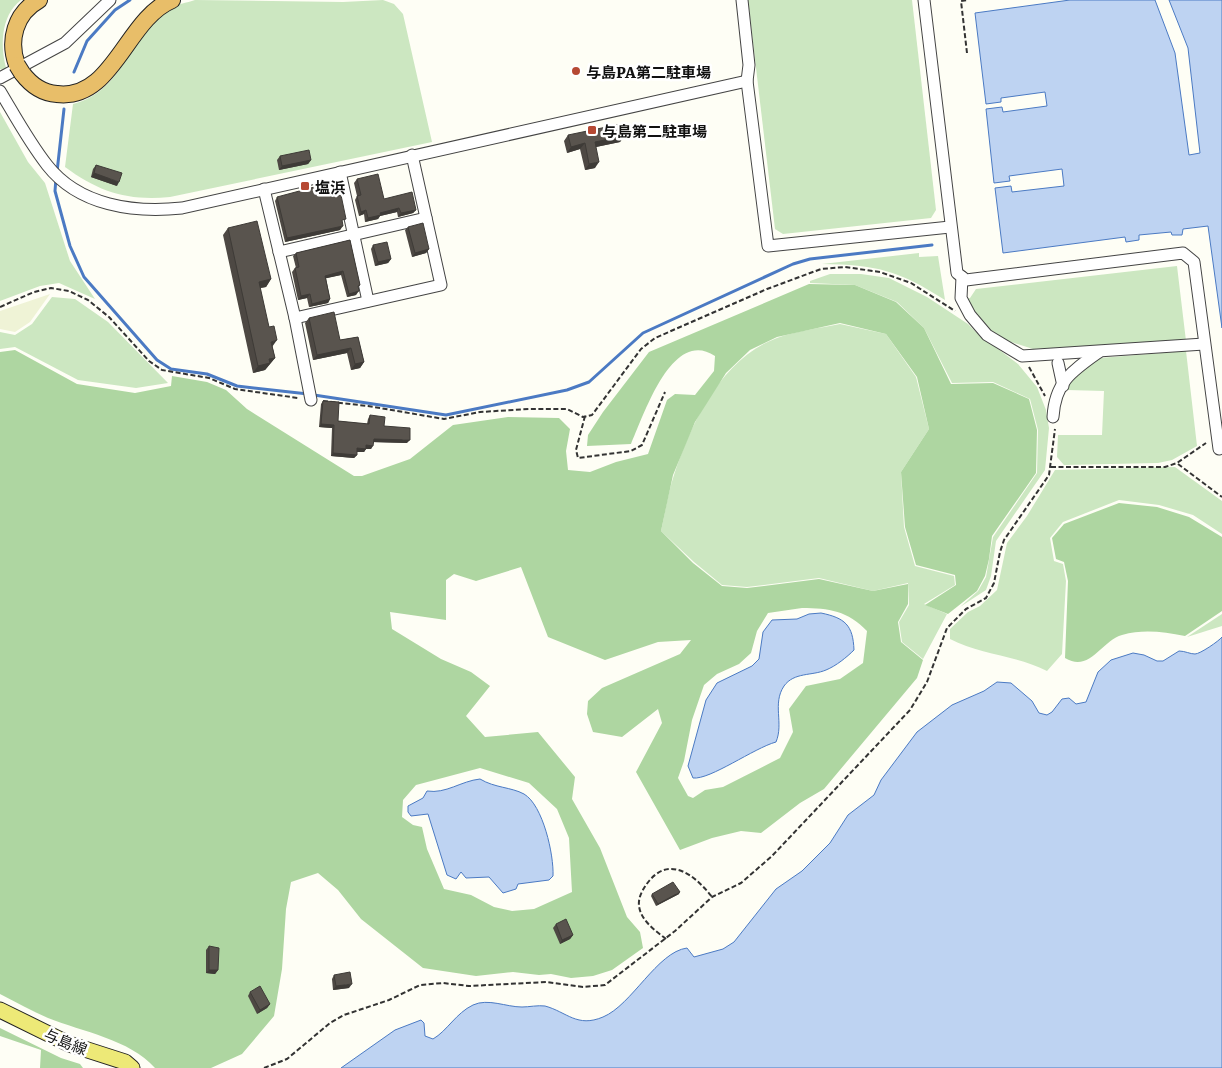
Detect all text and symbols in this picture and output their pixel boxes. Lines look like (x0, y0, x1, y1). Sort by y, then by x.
place label: 与島PA第二駐車場 (586, 60, 711, 83)
marker: 与島PA第二駐車場 (570, 65, 582, 77)
place label: 与島第二駐車場 (602, 119, 707, 142)
marker: 与島第二駐車場 (586, 124, 598, 136)
place label: 塩浜 (315, 175, 346, 198)
marker: 塩浜 (299, 180, 311, 192)
street label: 与島線 (41, 1022, 91, 1060)

